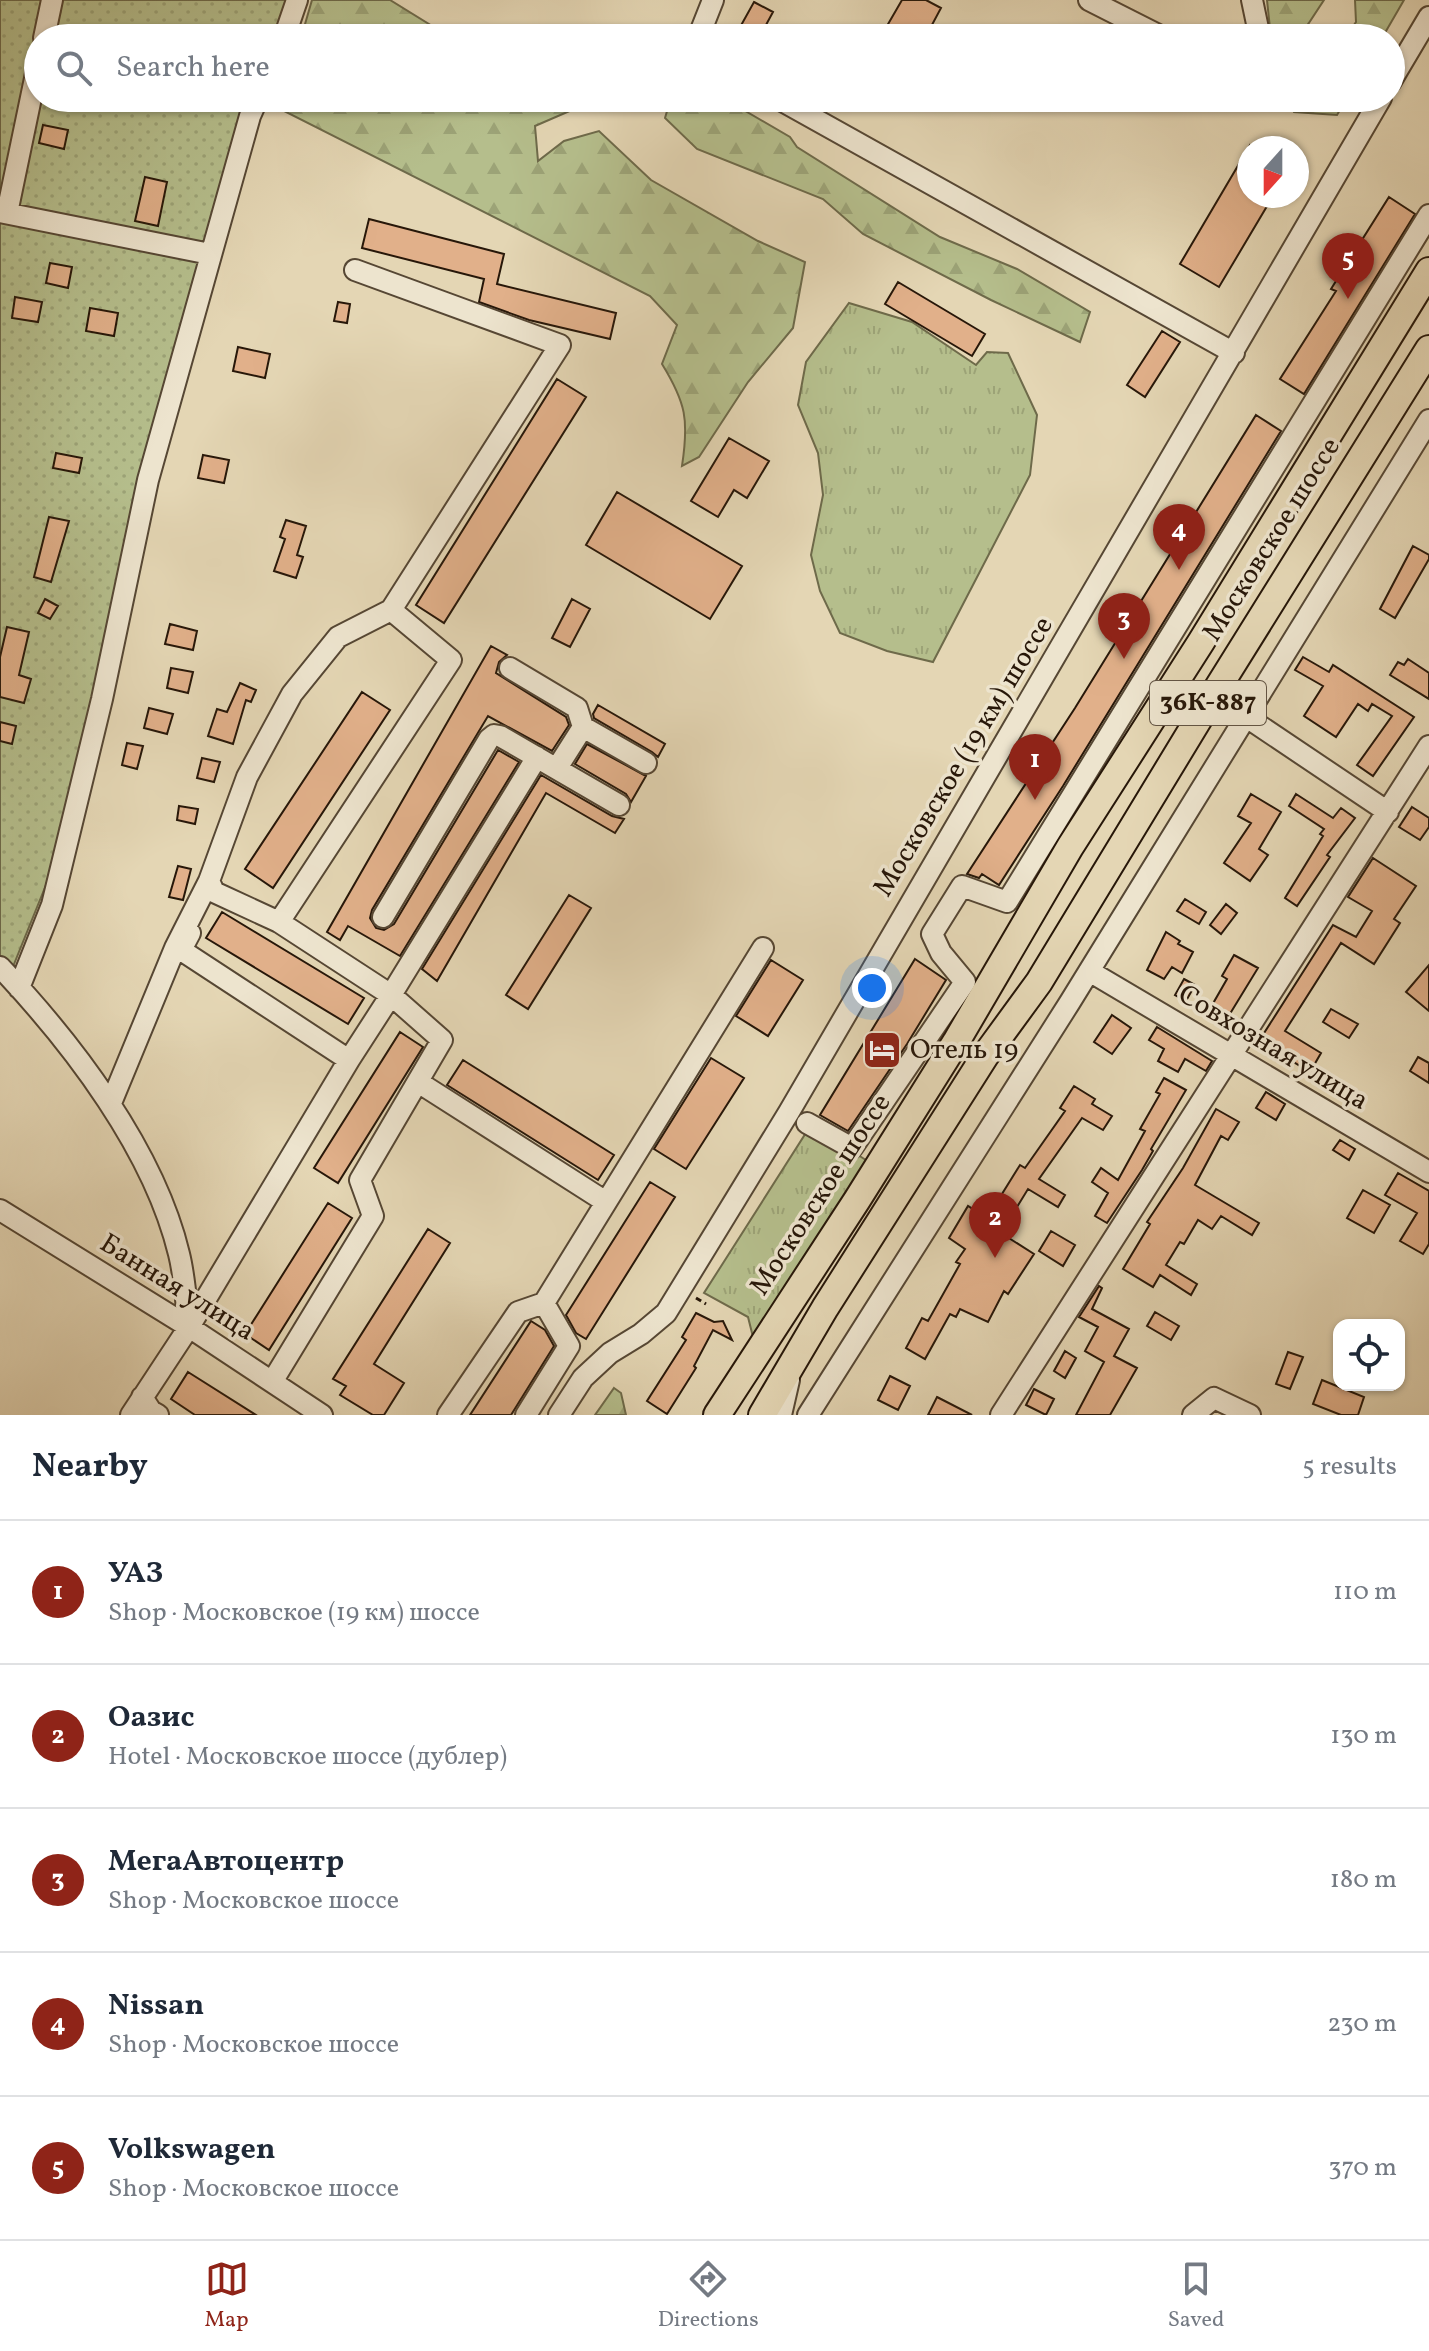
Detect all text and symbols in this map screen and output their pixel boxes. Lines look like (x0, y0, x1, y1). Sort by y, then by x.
search box (24, 24, 1405, 112)
icon: search (52, 46, 96, 90)
text: Search here (116, 47, 270, 89)
north arrow (1237, 136, 1309, 208)
pin: 5 (1322, 233, 1374, 299)
street label: Московское шоссе (1194, 431, 1350, 649)
pin: 4 (1153, 504, 1205, 570)
pin: 3 (1098, 593, 1150, 659)
street label: Московское (19 км) шоссе (867, 611, 1061, 903)
road number: 36К-887 (1150, 681, 1266, 725)
pin: 1 (1009, 734, 1061, 800)
your location (852, 968, 892, 1008)
street label: Совхозная улица (1170, 976, 1376, 1120)
hotel icon: Отель 19 (861, 1029, 903, 1071)
place label: Отель 19 (910, 1031, 1018, 1070)
street label: Московское шоссе (741, 1086, 901, 1304)
pin: 2 (969, 1192, 1021, 1258)
street label: Банная улица (92, 1225, 262, 1351)
map controls (1333, 1319, 1405, 1391)
button: locate (1333, 1319, 1405, 1391)
text: Nearby (32, 1444, 148, 1491)
text: 5 results (1302, 1449, 1397, 1485)
text: УАЗ (108, 1553, 163, 1595)
text: 1 (53, 1574, 63, 1610)
text: 110 m (1333, 1574, 1397, 1610)
text: Shop · Московское (19 км) шоссе (108, 1595, 480, 1631)
text: Оазис (108, 1697, 194, 1739)
text: 2 (51, 1718, 65, 1754)
text: 130 m (1330, 1718, 1397, 1754)
text: Hotel · Московское шоссе (дублер) (108, 1739, 507, 1775)
text: МегаАвтоцентр (108, 1841, 344, 1883)
text: 3 (51, 1862, 65, 1898)
text: 180 m (1330, 1862, 1397, 1898)
text: Shop · Московское шоссе (108, 1883, 399, 1919)
text: Nissan (108, 1985, 204, 2027)
text: 4 (50, 2006, 66, 2042)
text: 230 m (1327, 2006, 1397, 2042)
text: Shop · Московское шоссе (108, 2027, 399, 2063)
text: Volkswagen (108, 2129, 276, 2171)
text: 5 (52, 2150, 64, 2186)
text: 370 m (1328, 2150, 1397, 2186)
text: Shop · Московское шоссе (108, 2171, 399, 2207)
tab: Map (205, 2257, 249, 2336)
tab: Directions (658, 2257, 759, 2336)
tab: Saved (1168, 2257, 1224, 2336)

